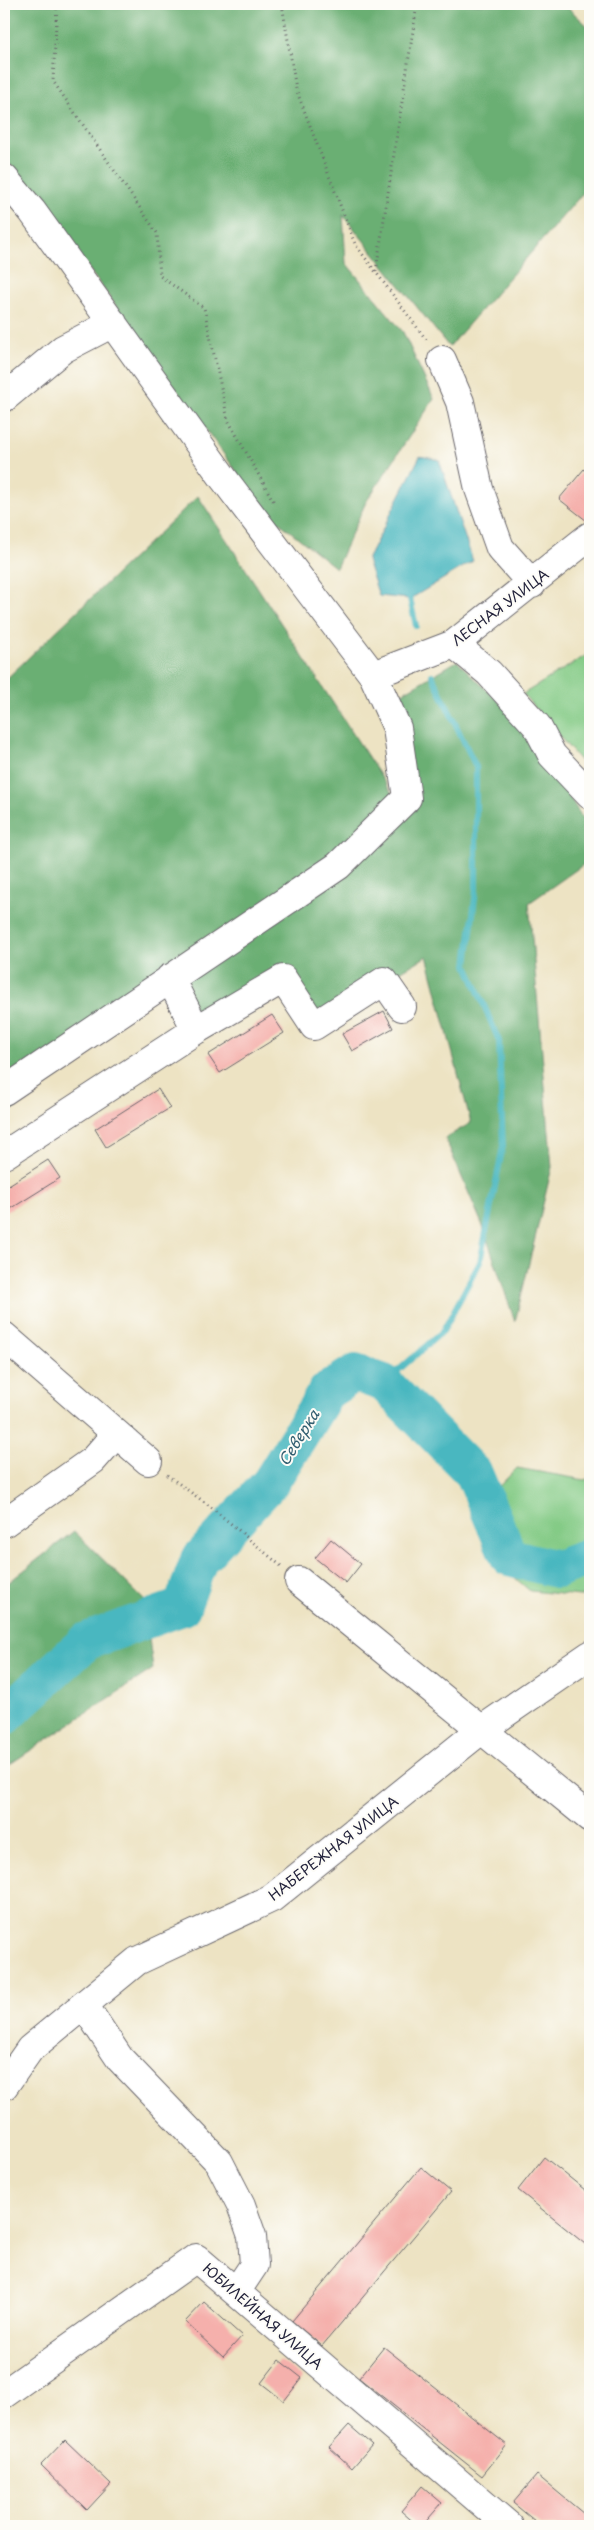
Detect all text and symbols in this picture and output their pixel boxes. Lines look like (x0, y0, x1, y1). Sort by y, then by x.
street label: ЛЕСНАЯ УЛИЦА (447, 563, 553, 650)
water label: Северка (272, 1404, 325, 1470)
street label: НАБЕРЕЖНАЯ УЛИЦА (264, 1790, 403, 1905)
street label: ЮБИЛЕЙНАЯ УЛИЦА (199, 2258, 328, 2374)

